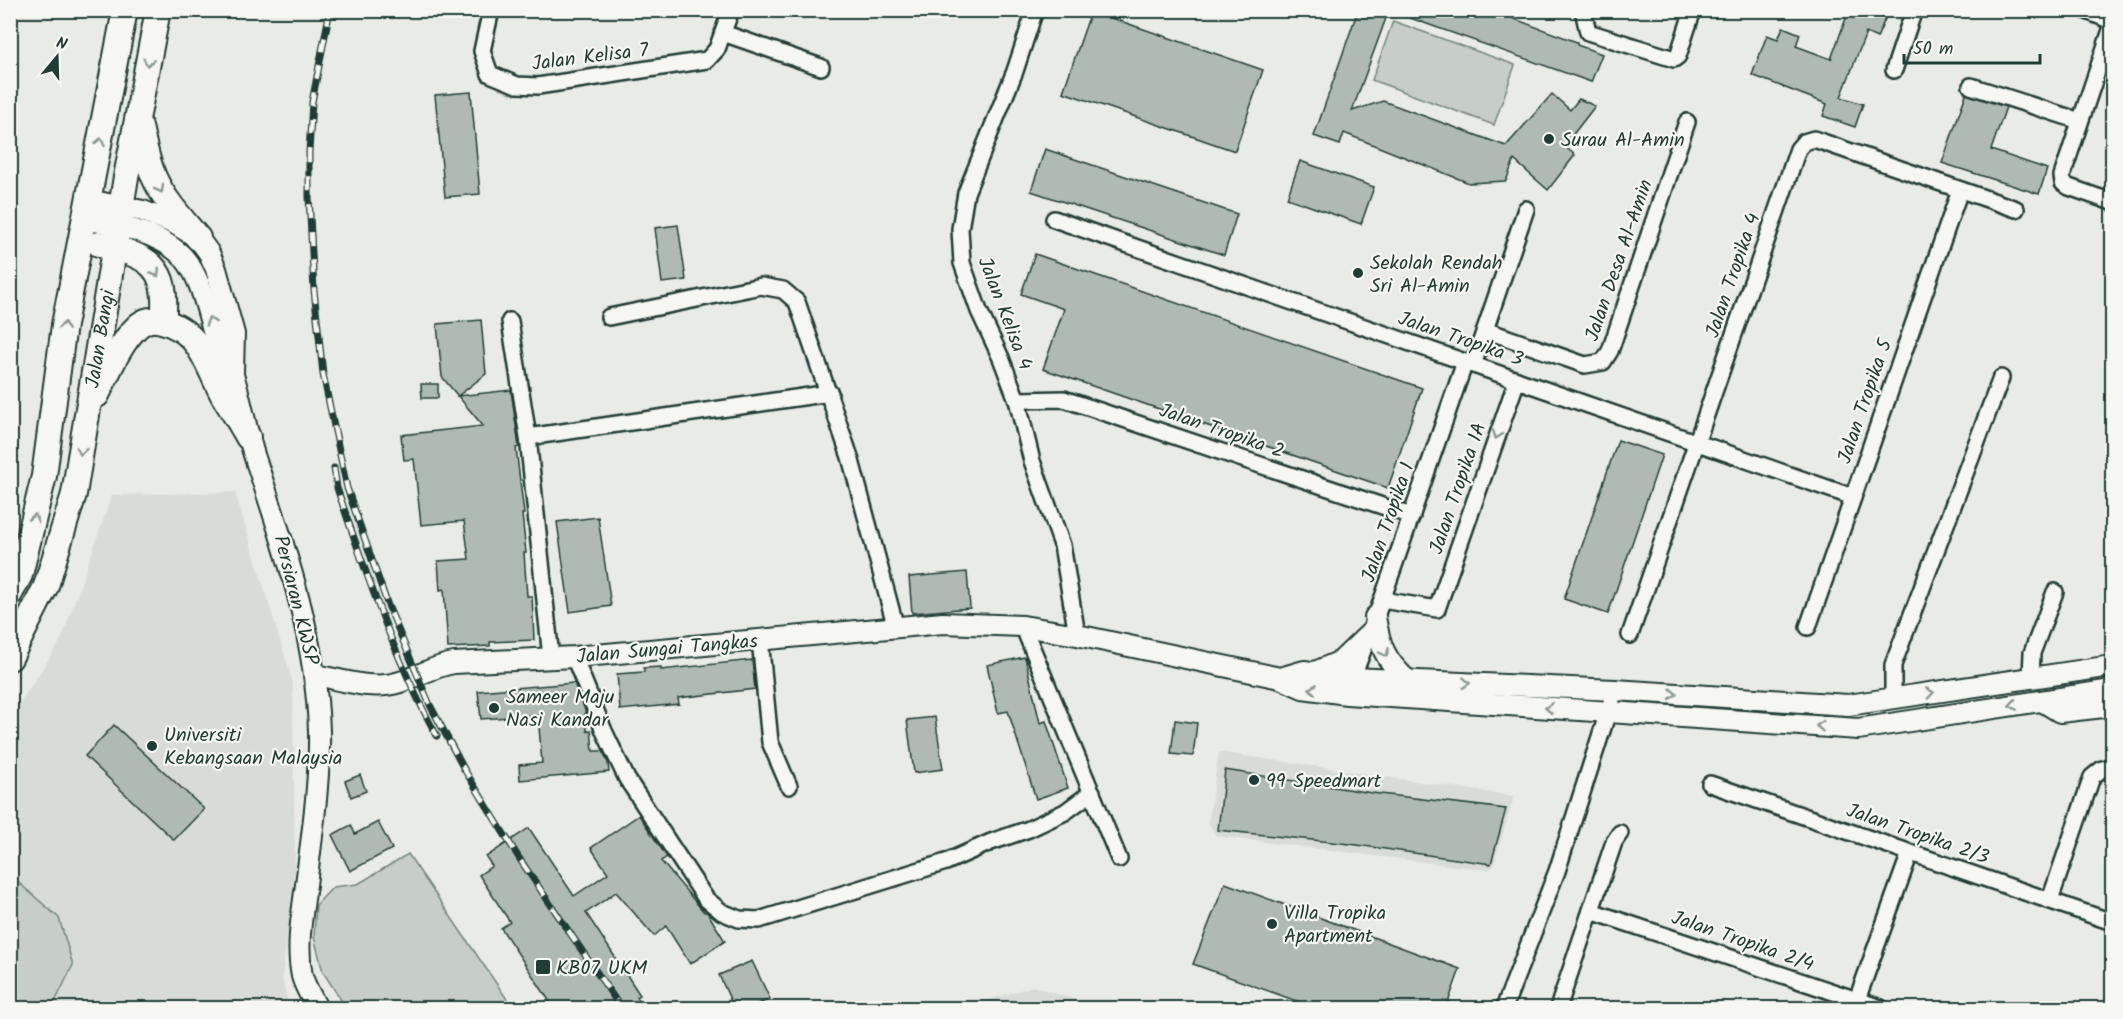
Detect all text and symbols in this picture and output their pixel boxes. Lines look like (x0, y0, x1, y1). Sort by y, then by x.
north arrow (27, 27, 87, 87)
scale bar (1904, 27, 2040, 65)
text: N (53, 31, 70, 58)
street label: Jalan Kelisa 7 (530, 35, 651, 81)
text: 50 m (1913, 35, 1953, 64)
one-way arrow (142, 56, 155, 66)
place label: Surau Al-Amin (1561, 125, 1685, 157)
marker: Surau Al-Amin (1542, 132, 1556, 146)
one-way arrow (93, 137, 106, 147)
street label: Jalan Desa Al-Amin (1577, 175, 1663, 346)
one-way arrow (153, 182, 164, 193)
street label: Jalan Tropika 4 (1698, 209, 1770, 342)
place label: Sekolah Rendah Sri Al-Amin (1370, 248, 1503, 303)
street label: Jalan Kelisa 4 (968, 252, 1040, 375)
one-way arrow (149, 266, 160, 277)
marker: Sekolah Rendah Sri Al-Amin (1351, 266, 1365, 280)
street label: Jalan Bangi (78, 286, 125, 390)
street label: Jalan Tropika 3 (1393, 304, 1527, 376)
one-way arrow (205, 316, 217, 327)
one-way arrow (57, 321, 70, 331)
street label: Jalan Tropika 5 (1830, 334, 1903, 468)
street label: Jalan Tropika 2 (1154, 395, 1288, 468)
street label: Jalan Tropika 1A (1421, 418, 1496, 559)
one-way arrow (1492, 429, 1505, 440)
one-way arrow (76, 446, 88, 456)
street label: Jalan Tropika 1 (1353, 458, 1424, 587)
one-way arrow (26, 514, 39, 524)
street label: Persiaran KWSP (263, 532, 327, 670)
street label: Jalan Sungai Tangkas (575, 626, 760, 674)
one-way arrow (1378, 646, 1390, 657)
one-way arrow (1462, 677, 1471, 690)
place label: Sameer Maju Nasi Kandar (506, 682, 615, 737)
one-way arrow (1308, 684, 1317, 696)
one-way arrow (1669, 687, 1678, 700)
one-way arrow (1926, 687, 1935, 699)
one-way arrow (2009, 699, 2018, 711)
marker: Sameer Maju Nasi Kandar (487, 701, 501, 715)
one-way arrow (1545, 702, 1554, 715)
place label: Universiti Kebangsaan Malaysia (164, 720, 342, 775)
one-way arrow (1815, 720, 1824, 733)
marker: Universiti Kebangsaan Malaysia (145, 739, 159, 753)
place label: 99 Speedmart (1266, 766, 1382, 798)
marker: 99 Speedmart (1247, 773, 1261, 787)
street label: Jalan Tropika 2/3 (1842, 795, 1993, 874)
place label: Villa Tropika Apartment (1284, 898, 1386, 953)
street label: Jalan Tropika 2/4 (1667, 903, 1818, 981)
marker: Villa Tropika Apartment (1265, 917, 1279, 931)
place label: KB07 UKM (556, 953, 648, 985)
marker: KB07 UKM (534, 958, 552, 976)

